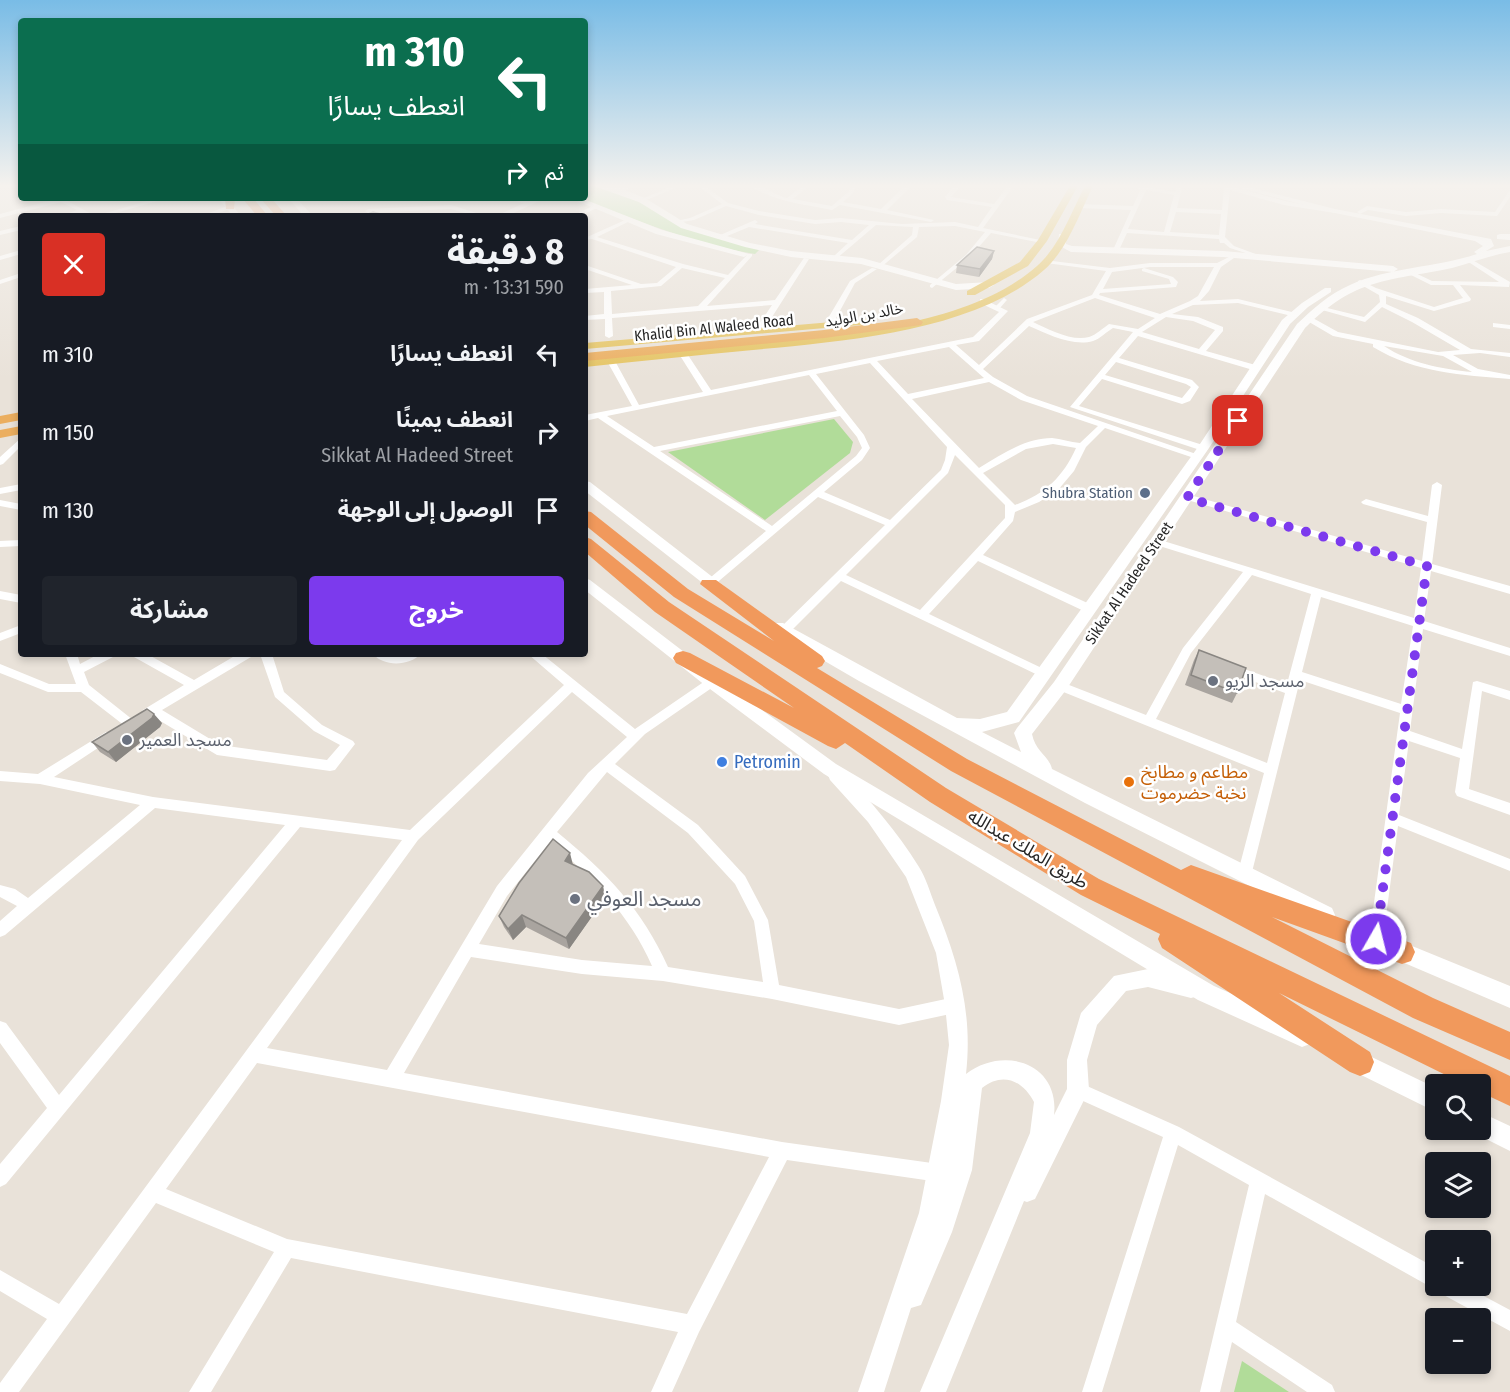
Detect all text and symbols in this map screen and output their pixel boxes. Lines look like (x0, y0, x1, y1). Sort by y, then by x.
text: 310 m (364, 27, 465, 77)
icon: left (486, 42, 564, 120)
text: انعطف يسارًا (328, 90, 465, 122)
icon: right (500, 156, 533, 189)
text: ثم (545, 159, 564, 186)
text: 8 دقيقة (447, 230, 564, 274)
button: close (42, 233, 105, 296)
text: 590 m · 13:31 (464, 275, 564, 299)
street label: خالد بن الوليد (823, 299, 905, 331)
street label: Khalid Bin Al Waleed Road (633, 311, 795, 345)
icon: left (531, 338, 564, 371)
text: انعطف يسارًا (390, 340, 513, 367)
text: 310 m (42, 341, 94, 368)
pin (1212, 395, 1263, 446)
icon: arrive (1221, 404, 1254, 437)
text: انعطف يمينًا (396, 406, 513, 433)
icon: right (531, 416, 564, 449)
text: 150 m (42, 419, 94, 446)
text: Sikkat Al Hadeed Street (321, 443, 513, 467)
place label: Shubra Station (1042, 484, 1133, 502)
marker: Shubra Station (1138, 486, 1152, 500)
icon: arrive (531, 494, 564, 527)
text: الوصول إلى الوجهة (338, 496, 513, 523)
text: 130 m (42, 497, 94, 524)
street label: Sikkat Al Hadeed Street (1081, 518, 1177, 648)
button: مشاركة (42, 576, 297, 645)
button: خروج (309, 576, 564, 645)
place label: مسجد الريو (1225, 670, 1304, 692)
marker: مسجد الريو (1206, 674, 1220, 688)
place label: مسجد العمير (138, 729, 232, 751)
marker: مسجد العمير (120, 733, 134, 747)
place label: Petromin (734, 751, 801, 773)
marker: Petromin (715, 755, 729, 769)
place label: مطاعم و مطابخ نخبة حضرموت (1141, 761, 1248, 804)
marker: مطاعم و مطابخ نخبة حضرموت (1122, 775, 1136, 789)
street label: طريق الملك عبدالله (964, 804, 1092, 894)
place label: مسجد العوفي (587, 886, 702, 915)
marker: مسجد العوفي (568, 892, 582, 906)
position arrow (1344, 907, 1408, 971)
map controls (1425, 1074, 1491, 1374)
button: search (1425, 1074, 1491, 1140)
button: layers (1425, 1152, 1491, 1218)
button: + (1425, 1230, 1491, 1296)
button: − (1425, 1308, 1491, 1374)

